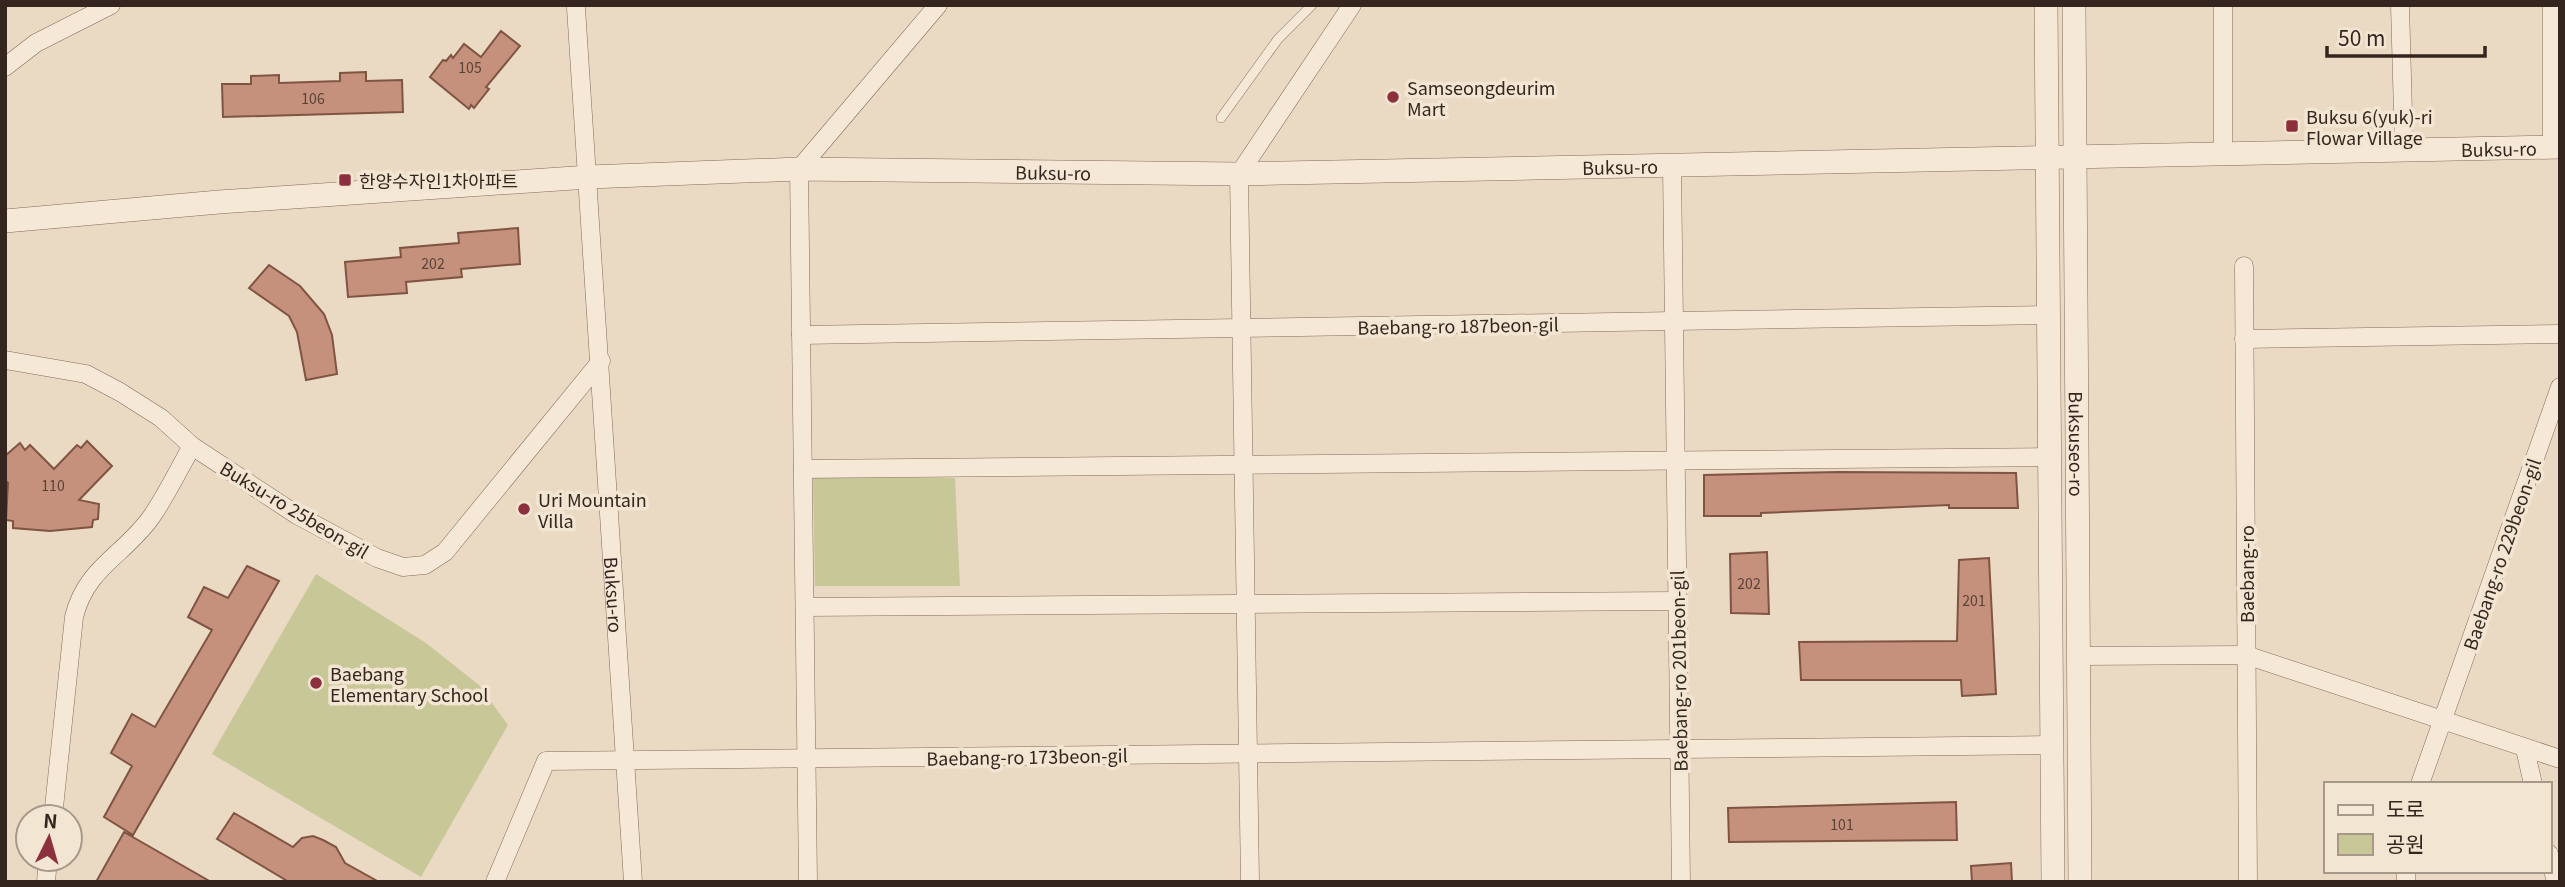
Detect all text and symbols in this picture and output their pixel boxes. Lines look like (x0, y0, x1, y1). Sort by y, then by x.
scale bar (2327, 14, 2484, 58)
text: 50 m (2338, 22, 2385, 52)
house number: 105 (458, 57, 482, 77)
place label: Samseongdeurim Mart (1407, 74, 1555, 121)
house number: 106 (301, 88, 325, 108)
marker: Samseongdeurim Mart (1385, 89, 1401, 105)
place label: Buksu 6(yuk)-ri Flowar Village (2306, 103, 2433, 150)
marker: Buksu 6(yuk)-ri Flowar Village (2284, 118, 2300, 134)
street label: Buksu-ro (2461, 134, 2537, 162)
street label: Buksu-ro (1582, 152, 1658, 180)
street label: Buksu-ro (1015, 158, 1091, 185)
place label: 한양수자인1차아파트 (359, 167, 518, 193)
marker: 한양수자인1차아파트 (337, 172, 353, 188)
house number: 202 (421, 253, 445, 273)
street label: Baebang-ro 187beon-gil (1357, 310, 1559, 340)
street label: Buksuseo-ro (2064, 391, 2090, 497)
street label: Buksu-ro 25beon-gil (216, 454, 374, 564)
street label: Baebang-ro 229beon-gil (2456, 455, 2546, 653)
house number: 110 (41, 475, 65, 495)
place label: Uri Mountain Villa (538, 486, 647, 533)
marker: Uri Mountain Villa (516, 501, 532, 517)
street label: Baebang-ro (2233, 525, 2259, 623)
street label: Buksu-ro (599, 556, 630, 634)
street label: Baebang-ro 201beon-gil (1663, 570, 1693, 772)
house number: 202 (1737, 573, 1761, 593)
house number: 201 (1962, 590, 1986, 610)
place label: Baebang Elementary School (330, 660, 488, 707)
marker: Baebang Elementary School (308, 675, 324, 691)
street label: Baebang-ro 173beon-gil (926, 741, 1128, 771)
legend (2324, 782, 2551, 873)
text: 도로 (2386, 793, 2425, 823)
north arrow (14, 803, 84, 873)
text: N (42, 806, 59, 834)
house number: 101 (1830, 814, 1854, 834)
text: 공원 (2386, 828, 2425, 858)

